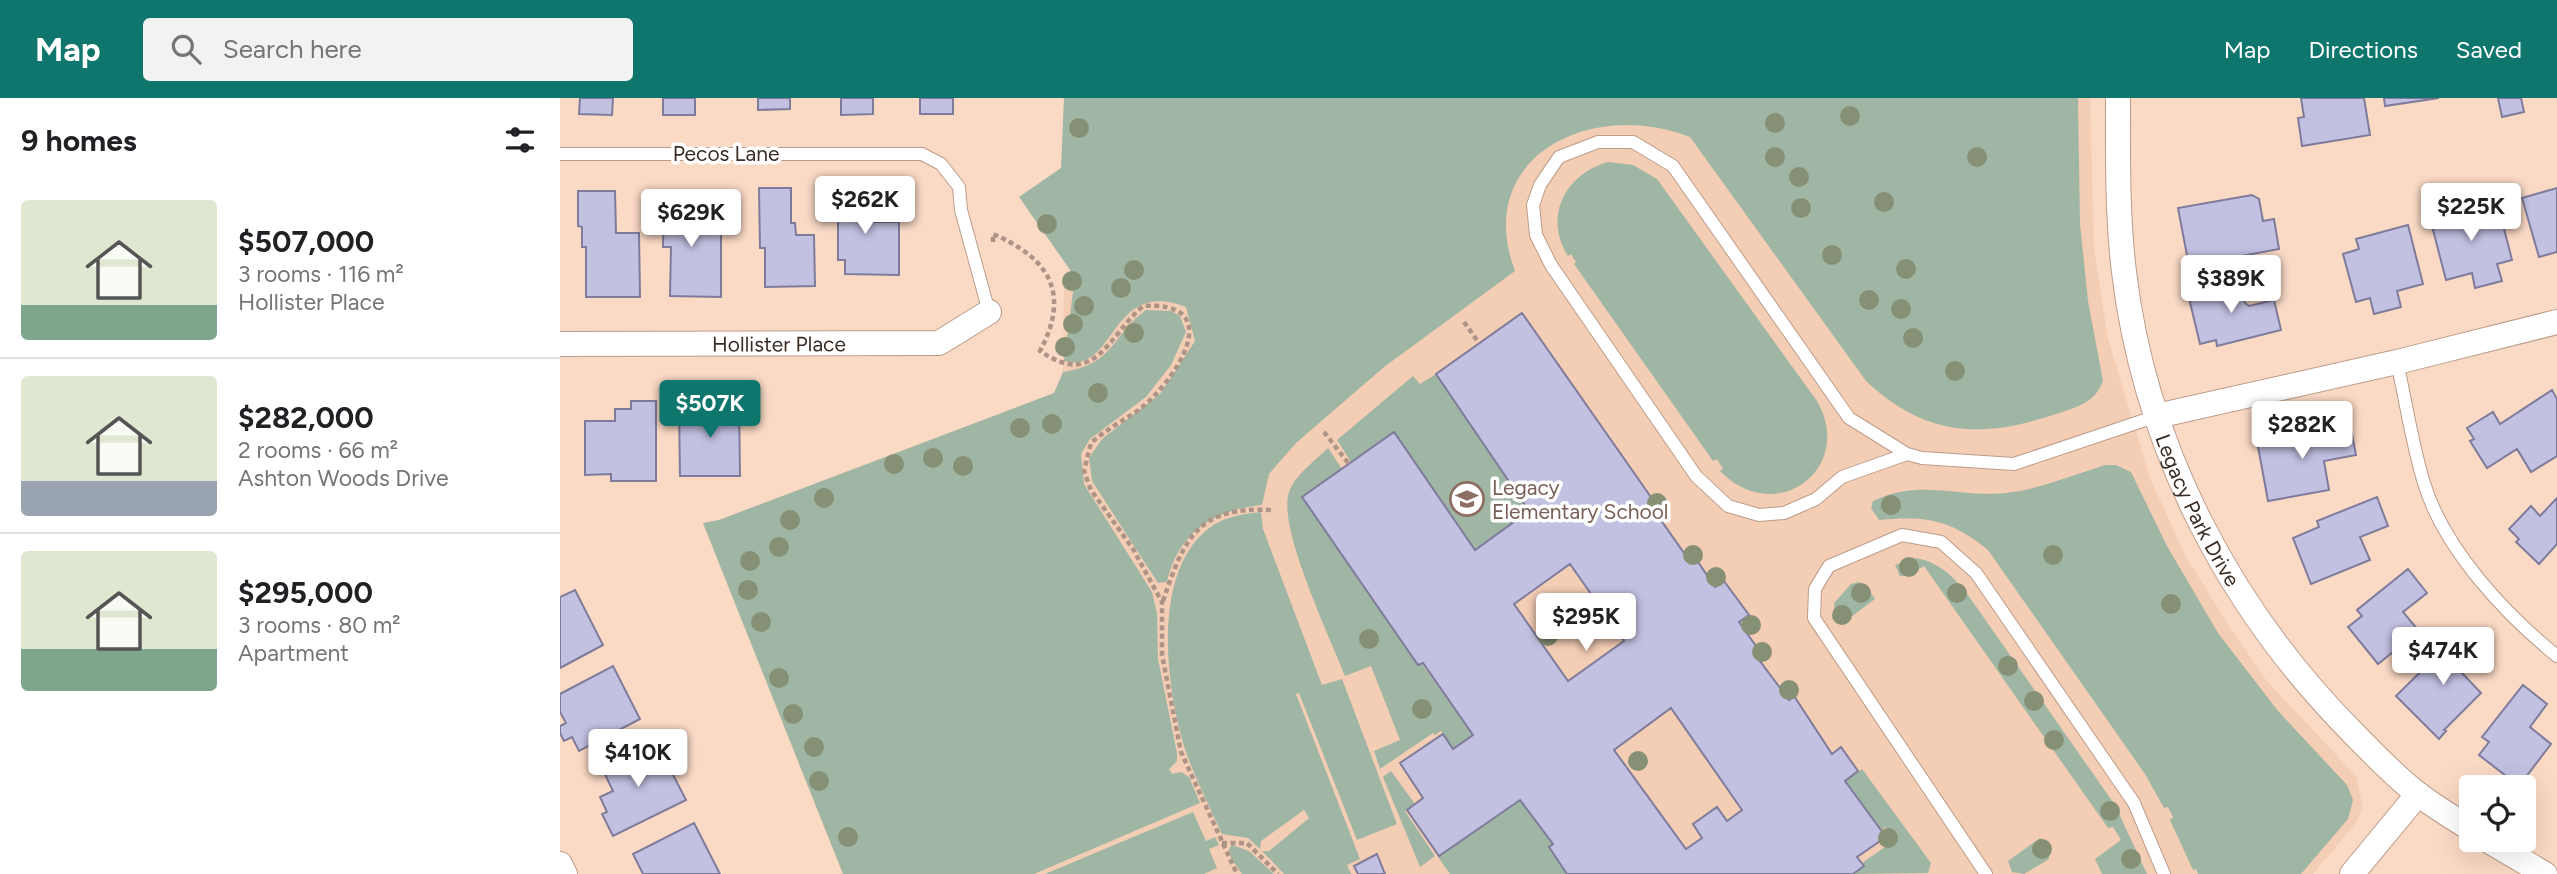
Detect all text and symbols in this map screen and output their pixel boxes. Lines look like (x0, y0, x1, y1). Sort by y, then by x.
search box (143, 18, 633, 81)
text: Map (35, 30, 101, 69)
icon: search (167, 30, 205, 68)
text: Search here (223, 33, 362, 65)
text: Map (2224, 35, 2270, 64)
text: Directions (2308, 35, 2418, 64)
text: Saved (2456, 35, 2522, 64)
icon: filters (501, 121, 539, 159)
text: 9 homes (21, 122, 137, 159)
street label: Pecos Lane (673, 141, 779, 166)
pin: $262K (816, 176, 914, 236)
pin: $225K (2422, 184, 2520, 243)
text: $262K (831, 185, 899, 213)
pin: $629K (642, 190, 740, 249)
text: $225K (2437, 192, 2505, 220)
text: $629K (657, 198, 725, 226)
text: $507,000 (238, 223, 374, 260)
icon: home (77, 228, 161, 312)
pin: $389K (2182, 256, 2280, 315)
text: 3 rooms · 116 m² (238, 260, 404, 288)
text: $389K (2197, 264, 2265, 292)
text: Hollister Place (238, 288, 385, 316)
street label: Hollister Place (712, 331, 846, 356)
pin: $507K (661, 380, 759, 440)
text: $507K (675, 389, 745, 417)
text: $282,000 (238, 399, 374, 436)
pin: $282K (2253, 402, 2351, 461)
icon: home (77, 404, 161, 488)
text: $282K (2268, 410, 2336, 438)
street label: Legacy Park Drive (2151, 430, 2246, 591)
text: 2 rooms · 66 m² (238, 436, 398, 464)
text: Ashton Woods Drive (238, 464, 449, 492)
place label: Legacy Elementary School (1492, 475, 1668, 524)
school or university icon: Legacy Elementary School (1448, 480, 1486, 518)
text: $295,000 (238, 574, 373, 611)
icon: home (77, 579, 161, 663)
pin: $295K (1537, 594, 1635, 653)
text: $295K (1552, 602, 1620, 630)
text: 3 rooms · 80 m² (238, 611, 401, 639)
pin: $474K (2394, 628, 2492, 687)
text: $474K (2408, 636, 2478, 664)
text: Apartment (238, 639, 349, 667)
pin: $410K (589, 730, 687, 789)
text: $410K (604, 738, 672, 766)
map controls (2459, 775, 2536, 852)
button: locate (2459, 775, 2536, 852)

